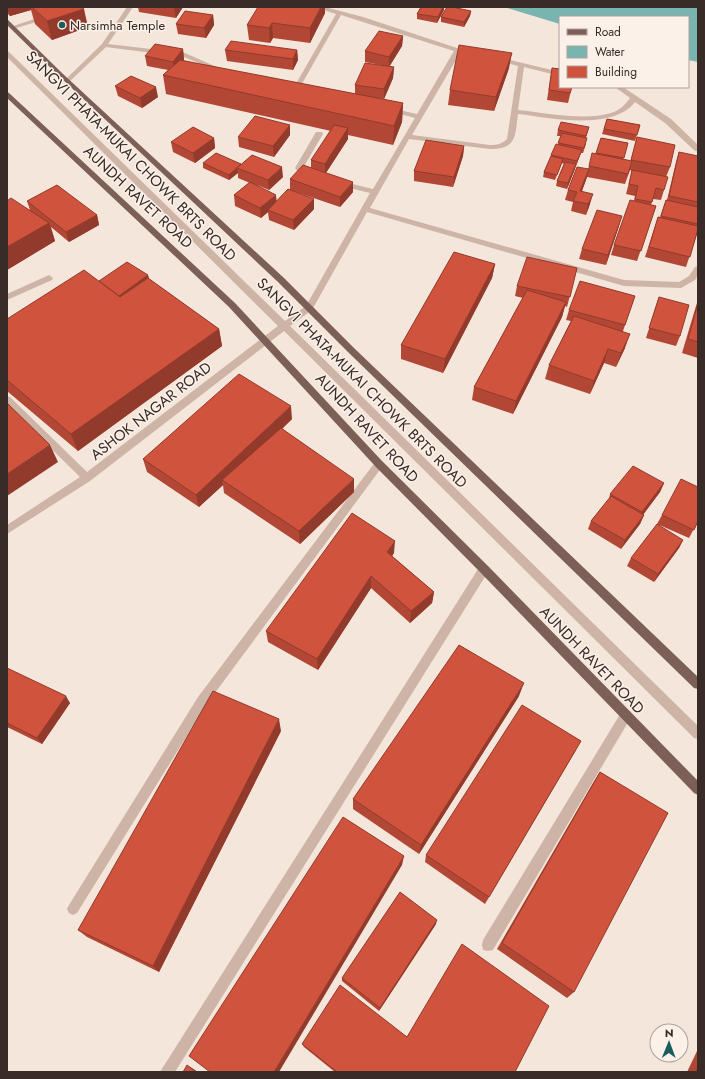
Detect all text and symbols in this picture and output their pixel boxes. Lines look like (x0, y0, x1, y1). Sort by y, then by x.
place label: Narsimha Temple (70, 16, 166, 35)
legend (559, 16, 689, 88)
marker: Narsimha Temple (57, 20, 67, 30)
text: Road (595, 23, 621, 41)
text: Water (595, 43, 626, 61)
street label: SANGVI PHATA-MUKAI CHOWK BRTS ROAD (21, 46, 241, 266)
text: Building (595, 63, 637, 81)
street label: AUNDH RAVET ROAD (78, 140, 198, 254)
street label: SANGVI PHATA-MUKAI CHOWK BRTS ROAD (252, 273, 472, 493)
street label: ASHOK NAGAR ROAD (86, 357, 216, 465)
street label: AUNDH RAVET ROAD (310, 368, 424, 488)
street label: AUNDH RAVET ROAD (535, 601, 649, 719)
north arrow (649, 1023, 689, 1063)
text: N (665, 1025, 674, 1041)

